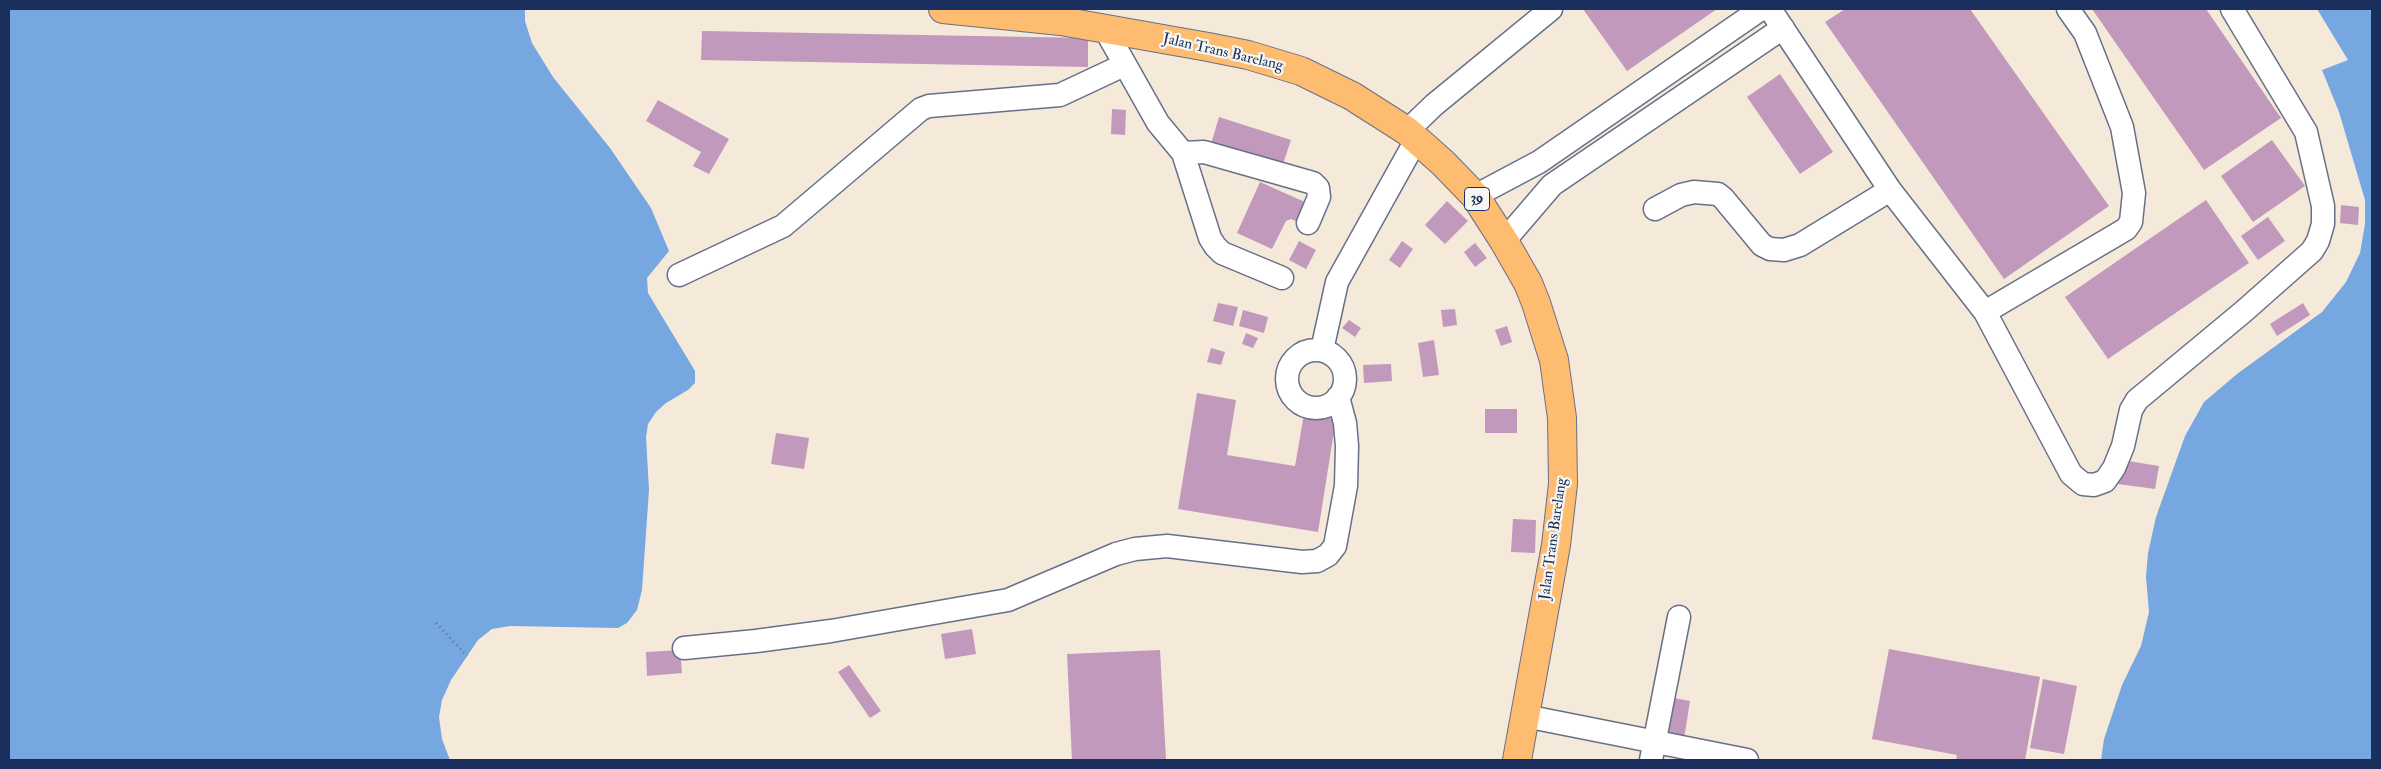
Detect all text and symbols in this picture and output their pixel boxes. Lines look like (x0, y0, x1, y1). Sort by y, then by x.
street label: Jalan Trans Barelang (1161, 30, 1285, 76)
road number: 39 (1464, 188, 1490, 210)
street label: Jalan Trans Barelang (1537, 477, 1571, 601)

